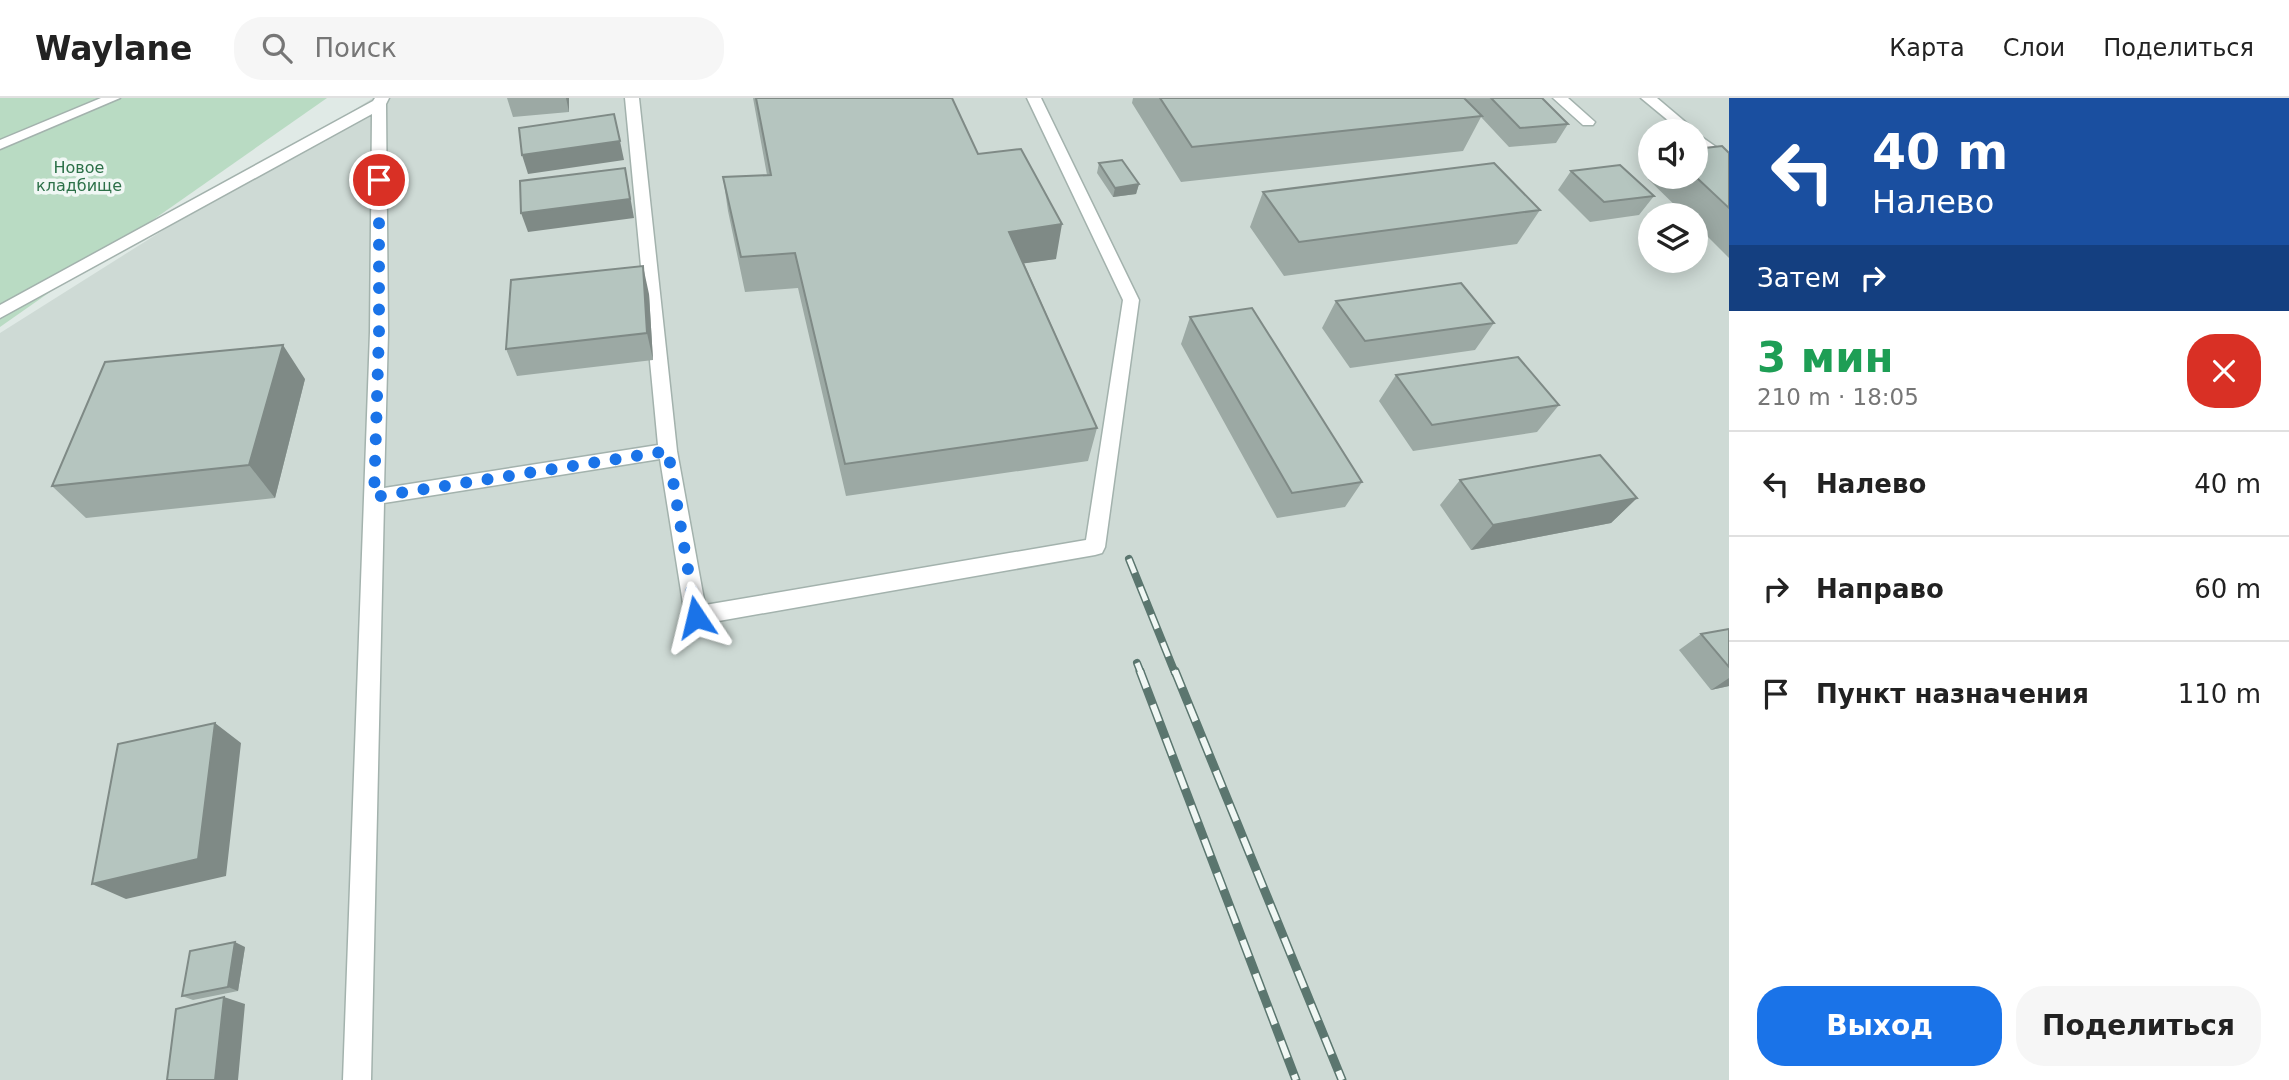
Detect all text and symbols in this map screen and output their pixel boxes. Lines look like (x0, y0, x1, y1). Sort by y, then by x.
search box (234, 17, 724, 80)
text: Waylane (35, 29, 192, 68)
icon: search (258, 29, 296, 67)
text: Поиск (314, 33, 397, 63)
text: Карта (1889, 34, 1965, 62)
text: Слои (2003, 34, 2065, 62)
text: Поделиться (2103, 34, 2254, 62)
map controls (1638, 119, 1708, 273)
button: sound (1638, 119, 1708, 189)
text: 40 m (1872, 124, 2008, 181)
icon: left (1757, 126, 1848, 217)
pin (349, 150, 409, 210)
park label: Новое кладбище (36, 158, 122, 195)
icon: arrive (360, 161, 398, 199)
text: Налево (1872, 183, 1994, 221)
button: layers (1638, 203, 1708, 273)
icon: right (1854, 259, 1892, 297)
text: Затем (1757, 263, 1840, 293)
text: 3 мин (1757, 333, 1894, 382)
button: close (2187, 334, 2261, 408)
text: 210 m · 18:05 (1757, 384, 1919, 410)
icon: left (1757, 465, 1795, 503)
text: Налево (1816, 469, 1926, 499)
text: 40 m (2194, 469, 2261, 499)
icon: right (1757, 570, 1795, 608)
text: Направо (1816, 574, 1944, 604)
text: 60 m (2194, 574, 2261, 604)
position arrow (659, 580, 733, 654)
icon: arrive (1757, 675, 1795, 713)
text: Пункт назначения (1816, 679, 2089, 709)
text: 110 m (2178, 679, 2261, 709)
button: Выход (1757, 986, 2002, 1066)
button: Поделиться (2016, 986, 2261, 1066)

